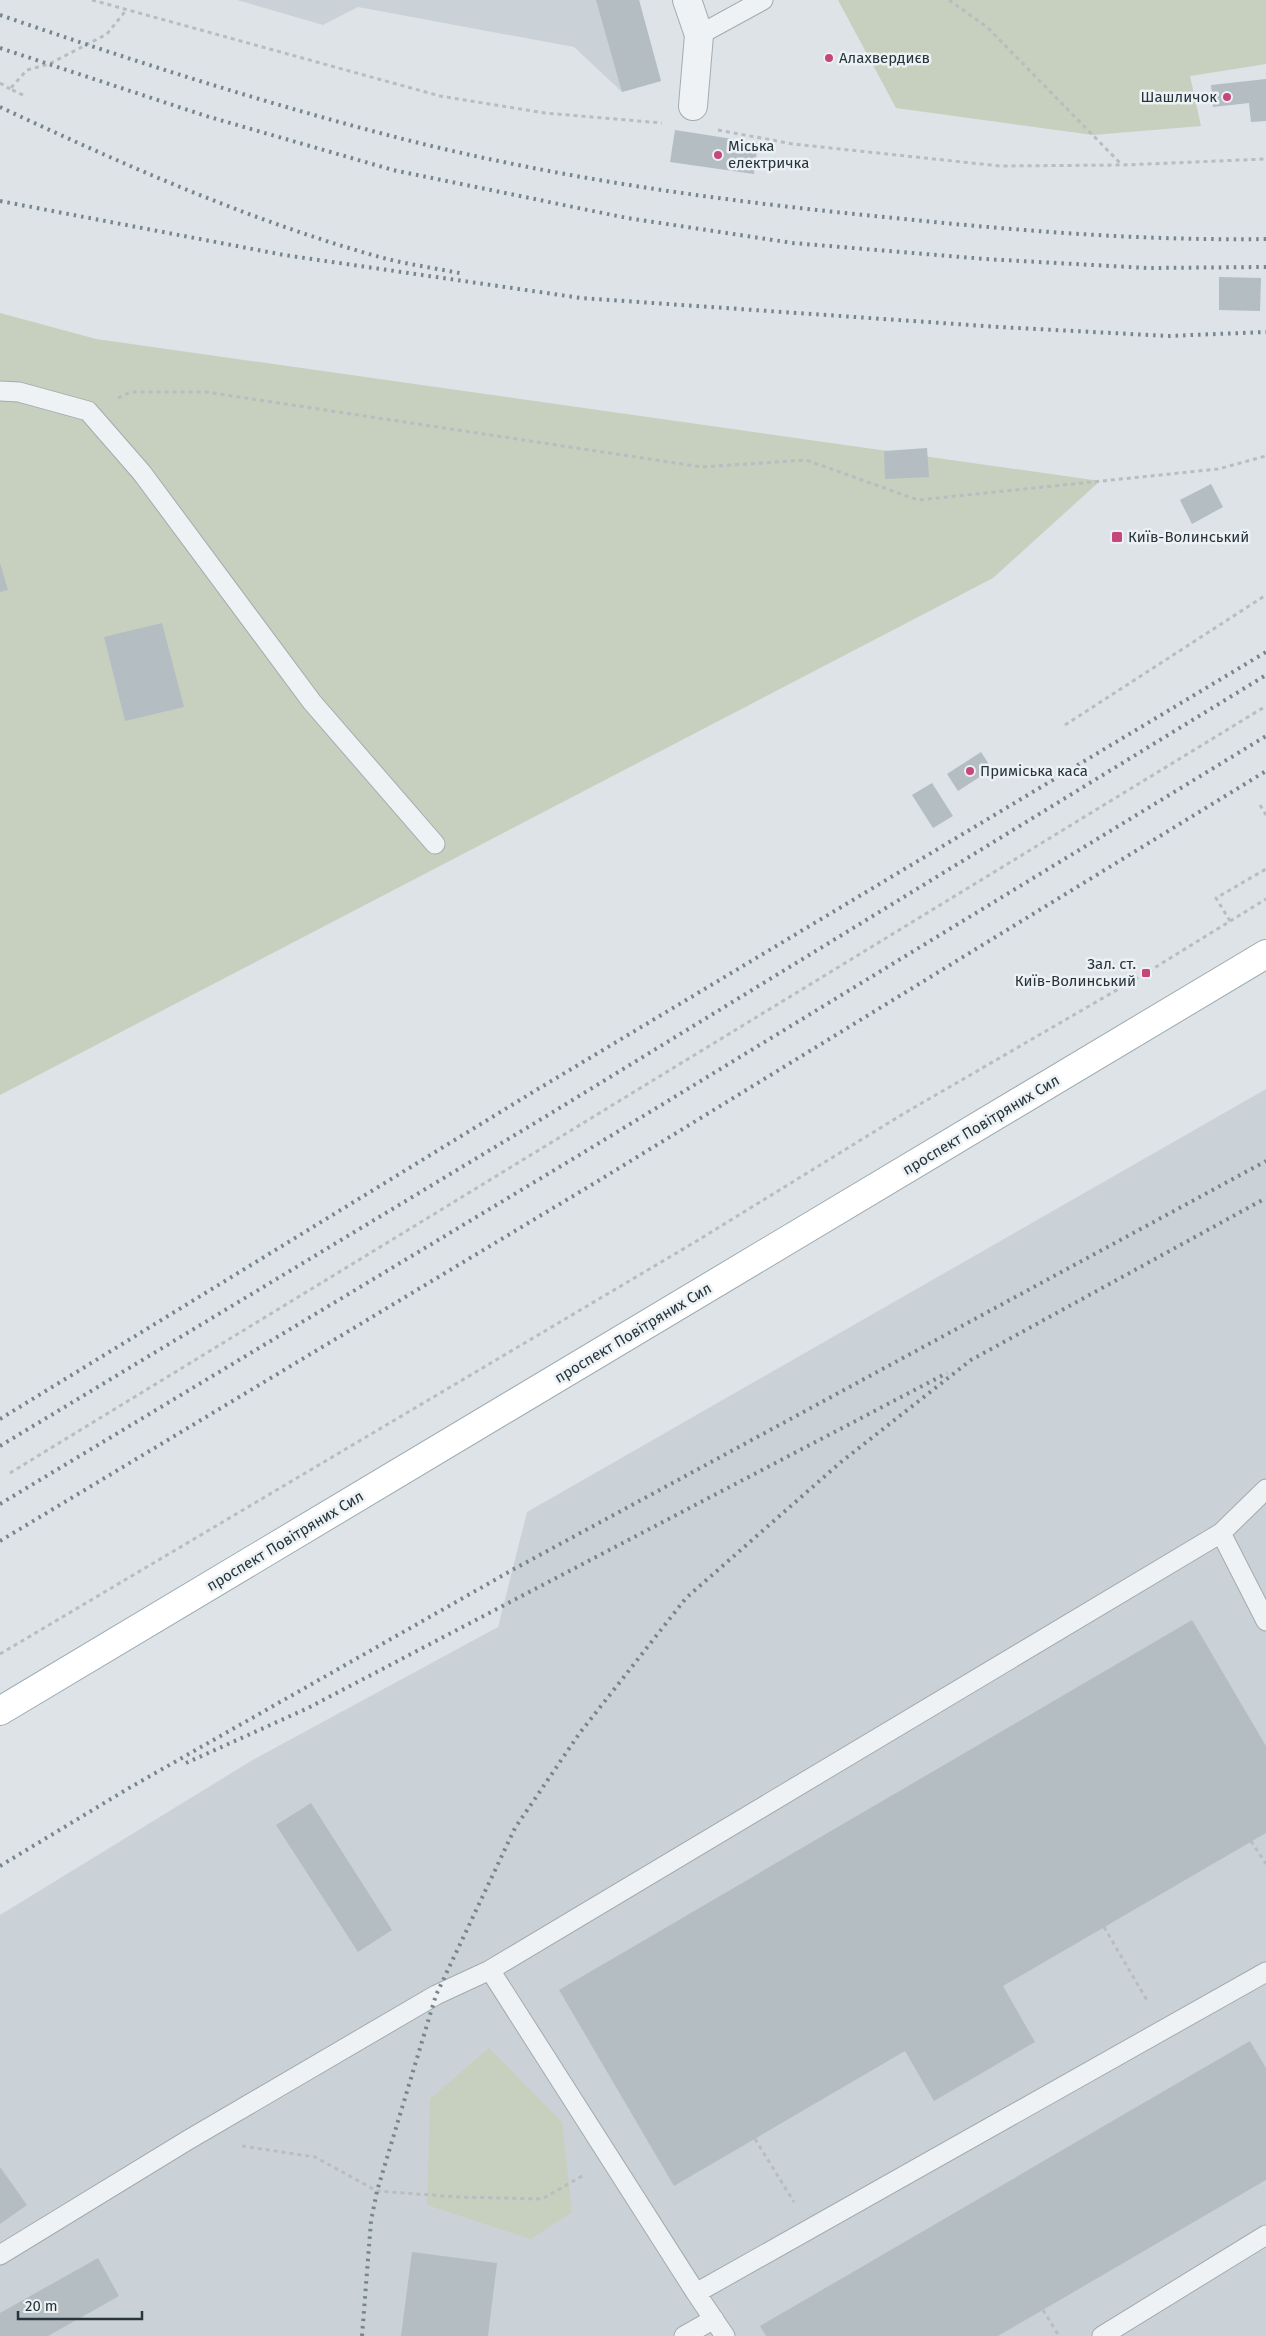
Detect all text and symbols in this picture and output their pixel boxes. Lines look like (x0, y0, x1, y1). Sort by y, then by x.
place label: Алахвердиєв (839, 49, 930, 67)
marker: Алахвердиєв (823, 52, 835, 64)
place label: Шашличок (1141, 88, 1217, 106)
marker: Шашличок (1221, 91, 1233, 103)
place label: Міська електричка (728, 137, 809, 172)
marker: Міська електричка (712, 149, 724, 161)
place label: Київ-Волинський (1128, 528, 1249, 546)
marker: Київ-Волинський (1110, 530, 1124, 544)
place label: Приміська каса (980, 762, 1088, 780)
marker: Приміська каса (964, 765, 976, 777)
place label: Зал. ст. Київ-Волинський (1015, 955, 1136, 990)
marker: Зал. ст. Київ-Волинський (1140, 967, 1152, 979)
street label: проспект Повітряних Сил (899, 1071, 1063, 1179)
street label: проспект Повітряних Сил (551, 1279, 715, 1387)
street label: проспект Повітряних Сил (203, 1487, 367, 1595)
scale bar (18, 2288, 141, 2320)
text: 20 m (25, 2297, 58, 2315)

